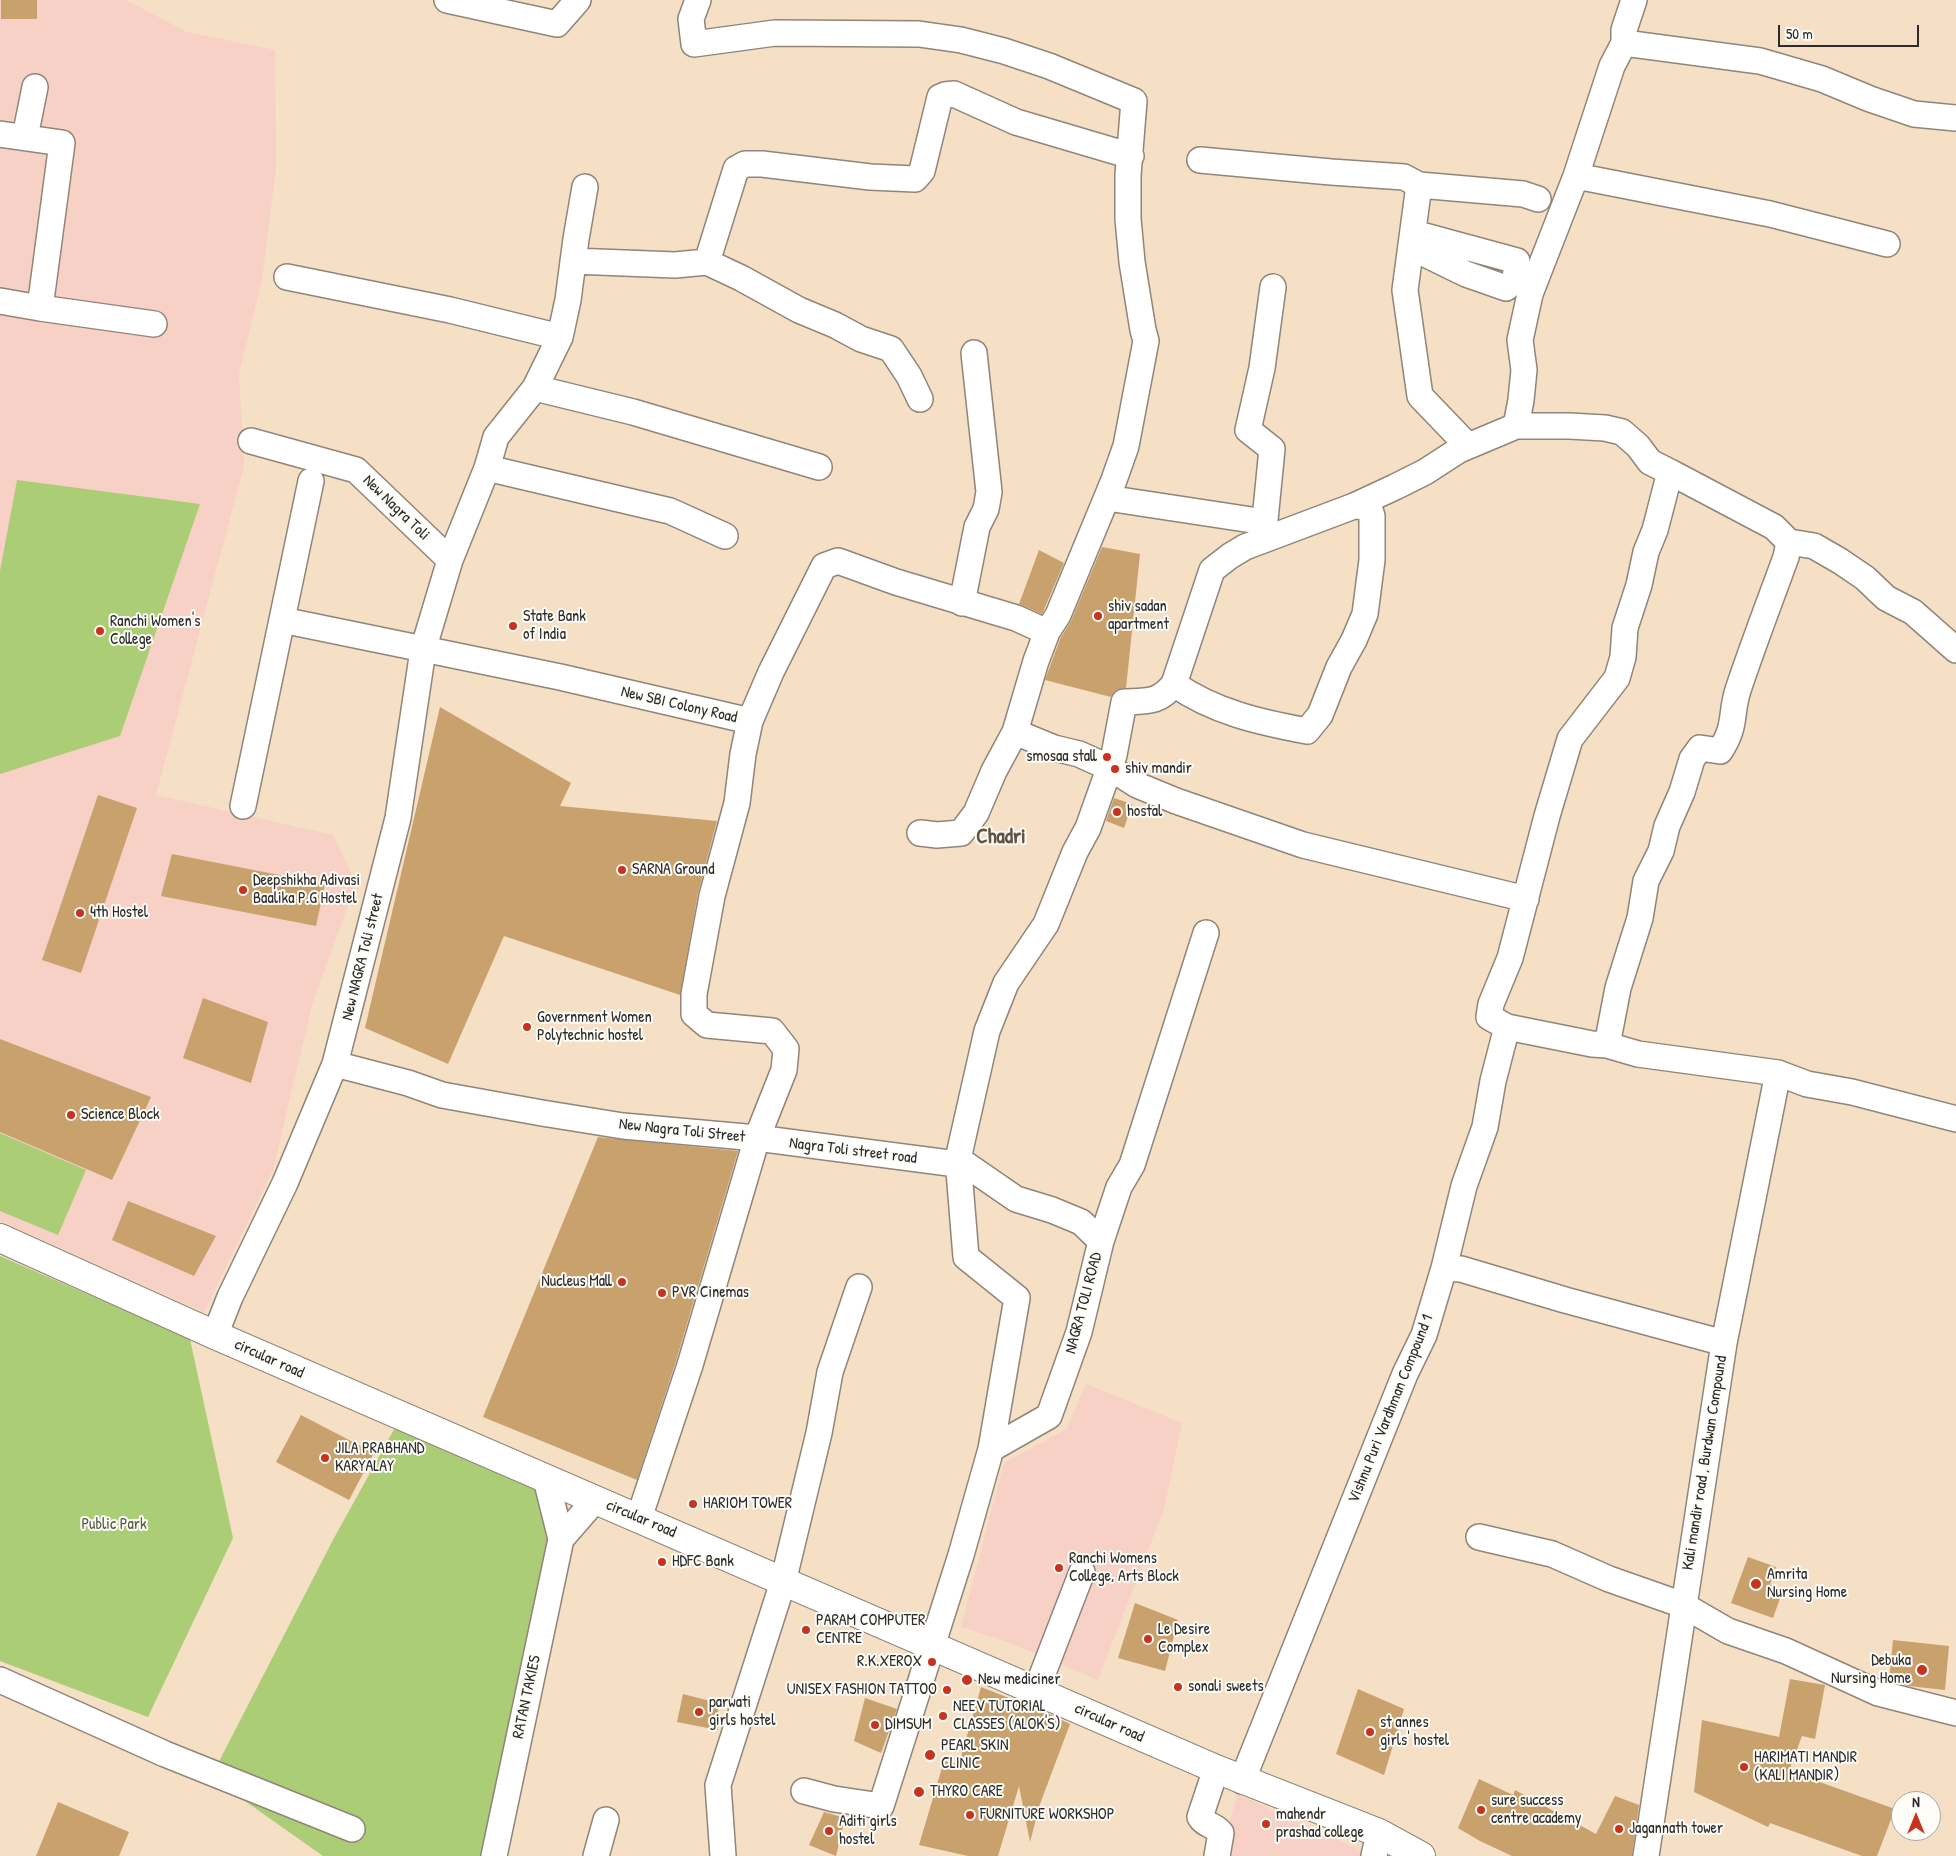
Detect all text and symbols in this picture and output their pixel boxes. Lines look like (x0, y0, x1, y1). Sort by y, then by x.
scale bar (1781, 15, 1922, 47)
text: 50 m (1786, 23, 1813, 44)
street label: New Nagra Toli (358, 471, 434, 545)
place label: shiv sadan apartment (1108, 597, 1169, 635)
place label: State Bank of India (523, 607, 586, 645)
marker: shiv sadan apartment (1092, 610, 1104, 622)
place label: Ranchi Women's College (110, 612, 201, 650)
marker: State Bank of India (507, 620, 519, 632)
marker: Ranchi Women's College (94, 625, 106, 637)
street label: New SBI Colony Road (619, 682, 739, 728)
place label: smosaa stall (1026, 747, 1097, 767)
marker: smosaa stall (1101, 751, 1113, 763)
place label: shiv mandir (1125, 759, 1192, 779)
marker: shiv mandir (1109, 763, 1121, 775)
place label: hostal (1127, 802, 1162, 822)
marker: hostal (1111, 806, 1123, 818)
district label: Chadri (976, 824, 1026, 850)
place label: SARNA Ground (632, 860, 715, 880)
marker: SARNA Ground (616, 864, 628, 876)
place label: Deepshikha Adivasi Baalika P.G Hostel (253, 871, 360, 909)
marker: Deepshikha Adivasi Baalika P.G Hostel (237, 884, 249, 896)
street label: New NAGRA Toli street (338, 891, 388, 1023)
place label: 4th Hostel (90, 903, 148, 923)
marker: 4th Hostel (74, 907, 86, 919)
place label: Government Women Polytechnic hostel (537, 1008, 652, 1046)
marker: Government Women Polytechnic hostel (521, 1021, 533, 1033)
place label: Science Block (81, 1105, 160, 1125)
marker: Science Block (65, 1109, 77, 1121)
street label: New Nagra Toli Street (618, 1115, 746, 1147)
street label: Nagra Toli street road (788, 1134, 918, 1168)
street label: NAGRA TOLI ROAD (1061, 1250, 1107, 1356)
place label: Nucleus Mall (541, 1272, 612, 1292)
marker: Nucleus Mall (616, 1276, 628, 1288)
place label: PVR Cinemas (672, 1283, 749, 1303)
marker: PVR Cinemas (656, 1287, 668, 1299)
street label: Vishnu Puri Vardhman Compound 1 (1344, 1312, 1438, 1506)
street label: circular road (231, 1335, 307, 1383)
street label: Kali mandir road , Burdwan Compound (1679, 1354, 1731, 1572)
place label: JILA PRABHAND KARYALAY (335, 1439, 424, 1477)
marker: JILA PRABHAND KARYALAY (319, 1452, 331, 1464)
place label: HARIOM TOWER (703, 1494, 792, 1514)
street label: circular road (603, 1496, 679, 1542)
marker: HARIOM TOWER (687, 1498, 699, 1510)
park label: Public Park (81, 1515, 147, 1535)
place label: Ranchi Womens College, Arts Block (1069, 1549, 1179, 1587)
place label: HDFC Bank (672, 1552, 734, 1572)
marker: HDFC Bank (656, 1556, 668, 1568)
marker: Ranchi Womens College, Arts Block (1053, 1562, 1065, 1574)
place label: Amrita Nursing Home (1767, 1565, 1847, 1603)
marker: Amrita Nursing Home (1749, 1577, 1763, 1591)
place label: PARAM COMPUTER CENTRE (816, 1611, 925, 1649)
place label: Le Desire Complex (1158, 1620, 1210, 1658)
marker: PARAM COMPUTER CENTRE (800, 1624, 812, 1636)
marker: Le Desire Complex (1142, 1633, 1154, 1645)
place label: Debuka Nursing Home (1831, 1651, 1911, 1689)
place label: R.K.XEROX (857, 1652, 922, 1672)
street label: RATAN TAKIES (509, 1654, 545, 1740)
marker: R.K.XEROX (926, 1656, 938, 1668)
marker: Debuka Nursing Home (1915, 1663, 1929, 1677)
place label: New mediciner (978, 1670, 1061, 1690)
marker: New mediciner (960, 1673, 974, 1687)
place label: sonali sweets (1188, 1677, 1264, 1697)
place label: UNISEX FASHION TATTOO (787, 1680, 937, 1700)
marker: sonali sweets (1172, 1681, 1184, 1693)
marker: UNISEX FASHION TATTOO (941, 1684, 953, 1696)
place label: parwati girls hostel (709, 1693, 775, 1731)
place label: NEEV TUTORIAL CLASSES (ALOK'S) (953, 1697, 1060, 1735)
street label: circular road (1071, 1699, 1147, 1747)
marker: parwati girls hostel (693, 1706, 705, 1718)
marker: NEEV TUTORIAL CLASSES (ALOK'S) (937, 1710, 949, 1722)
place label: st annes girls' hostel (1380, 1713, 1449, 1751)
place label: DIMSUM (885, 1715, 932, 1735)
marker: DIMSUM (869, 1719, 881, 1731)
marker: st annes girls' hostel (1364, 1726, 1376, 1738)
place label: PEARL SKIN CLINIC (941, 1736, 1008, 1774)
marker: PEARL SKIN CLINIC (923, 1748, 937, 1762)
place label: HARIMATI MANDIR (KALI MANDIR) (1754, 1748, 1857, 1786)
marker: HARIMATI MANDIR (KALI MANDIR) (1738, 1761, 1750, 1773)
place label: THYRO CARE (930, 1782, 1003, 1802)
marker: THYRO CARE (912, 1785, 926, 1799)
place label: sure success centre academy (1491, 1791, 1582, 1829)
north arrow (1891, 1791, 1941, 1841)
text: N (1912, 1792, 1920, 1811)
marker: sure success centre academy (1475, 1804, 1487, 1816)
place label: FURNITURE WORKSHOP (980, 1805, 1114, 1825)
place label: mahendr prashad college (1276, 1805, 1364, 1843)
marker: FURNITURE WORKSHOP (964, 1809, 976, 1821)
place label: Aditi girls hostel (839, 1812, 897, 1850)
marker: mahendr prashad college (1260, 1818, 1272, 1830)
place label: Jagannath tower (1629, 1819, 1723, 1839)
marker: Jagannath tower (1613, 1823, 1625, 1835)
marker: Aditi girls hostel (823, 1825, 835, 1837)

